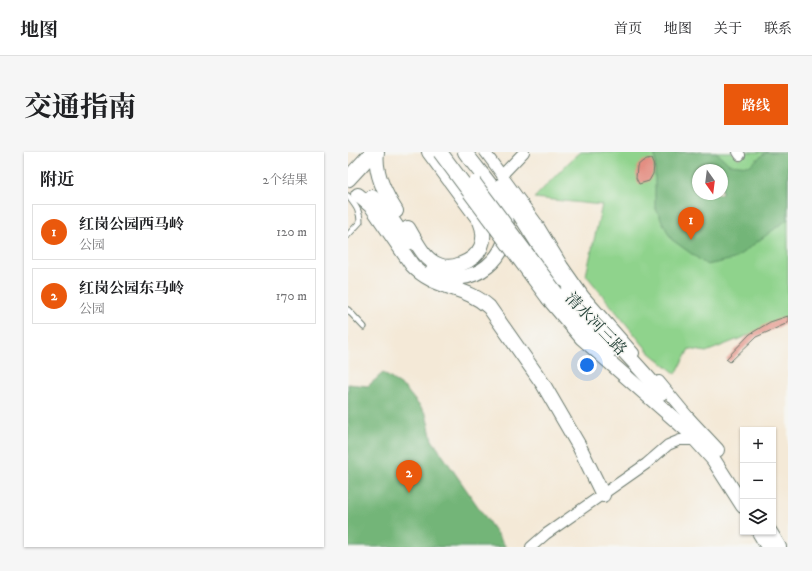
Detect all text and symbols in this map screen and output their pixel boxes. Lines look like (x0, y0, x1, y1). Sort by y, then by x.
text: 地图 (20, 19, 58, 42)
text: 首页 (614, 20, 642, 38)
text: 地图 (664, 20, 692, 38)
text: 关于 (714, 20, 742, 38)
text: 联系 (764, 20, 792, 38)
button: 路线 (724, 84, 788, 125)
text: 交通指南 (24, 90, 136, 125)
north arrow (692, 164, 728, 200)
text: 附近 (40, 169, 74, 191)
text: 2个结果 (263, 172, 308, 188)
pin: 1 (678, 207, 704, 240)
text: 红岗公园西马岭 (79, 215, 184, 234)
text: 1 (52, 224, 56, 240)
text: 120 m (276, 224, 307, 240)
text: 公园 (79, 237, 105, 253)
text: 红岗公园东马岭 (79, 279, 184, 298)
text: 2 (51, 288, 57, 304)
text: 170 m (276, 288, 307, 304)
street label: 清水河三路 (561, 288, 631, 360)
text: 公园 (79, 301, 105, 317)
your location (577, 355, 597, 375)
map controls (740, 427, 776, 535)
button: + (740, 427, 776, 463)
pin: 2 (396, 460, 422, 493)
button: − (740, 463, 776, 499)
button: layers (740, 499, 776, 535)

